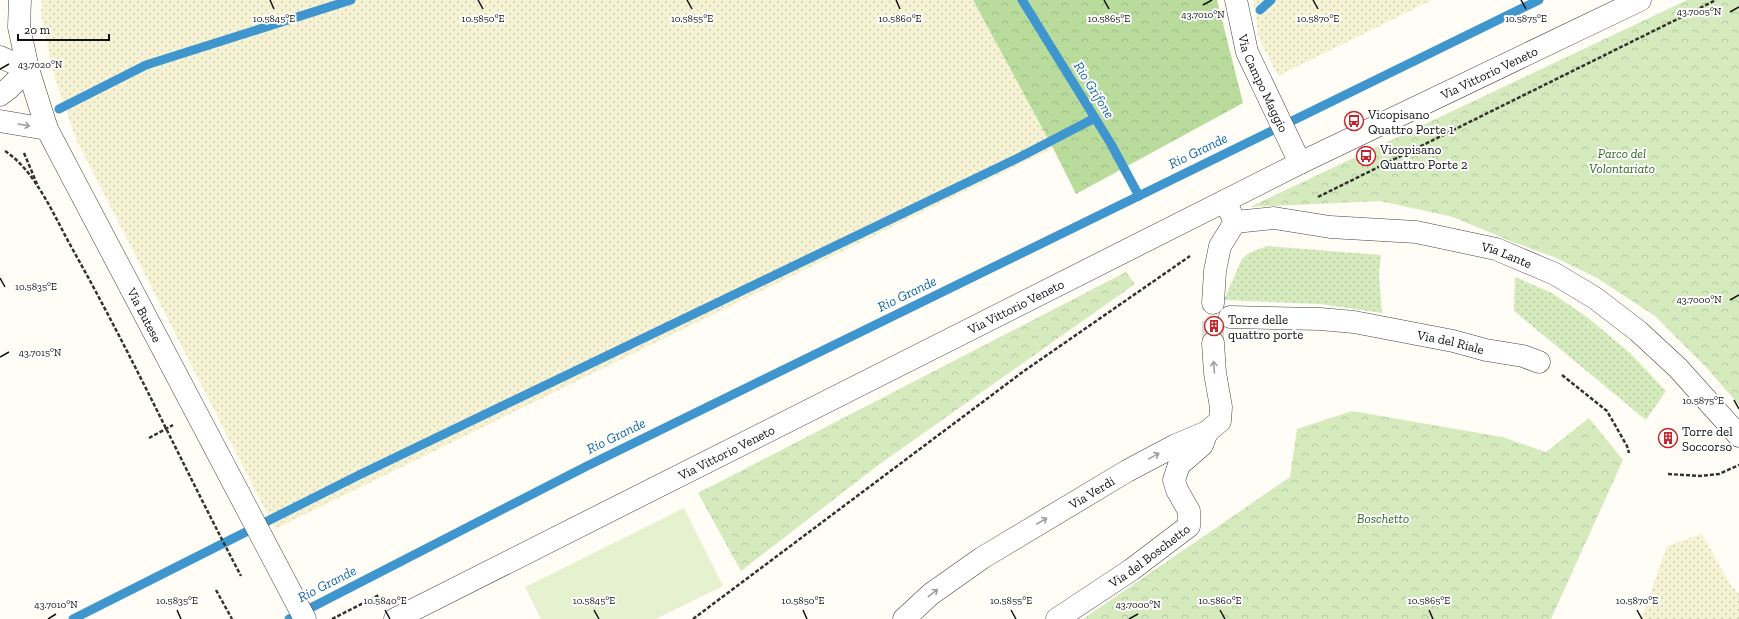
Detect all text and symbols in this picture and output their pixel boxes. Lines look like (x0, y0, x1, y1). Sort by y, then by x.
text: 43.7005°N (1677, 6, 1722, 18)
text: 43.7010°N (1181, 9, 1225, 21)
text: 10.5845°E (253, 13, 295, 25)
text: 10.5850°E (462, 13, 505, 25)
text: 10.5855°E (671, 13, 713, 25)
text: 10.5860°E (879, 13, 922, 25)
text: 10.5865°E (1088, 13, 1130, 25)
text: 10.5870°E (1297, 13, 1339, 25)
text: 10.5875°E (1505, 13, 1547, 25)
scale bar (18, 16, 109, 42)
text: 20 m (24, 23, 51, 37)
street label: Via Campo Maggio (1236, 32, 1292, 135)
street label: Via Vittorio Veneto (1437, 43, 1540, 102)
water label: Rio Grifone (1070, 58, 1118, 122)
text: 43.7020°N (18, 59, 63, 71)
place label: Vicopisano Quattro Porte 1 (1367, 107, 1454, 137)
bus stop icon: Vicopisano Quattro Porte 1 (1343, 110, 1365, 132)
one-way arrow (17, 121, 30, 129)
water label: Rio Grande (1166, 129, 1230, 173)
place label: Vicopisano Quattro Porte 2 (1379, 142, 1468, 172)
bus stop icon: Vicopisano Quattro Porte 2 (1355, 145, 1377, 167)
park label: Parco del Volontariato (1589, 146, 1655, 176)
street label: Via Lante (1479, 238, 1534, 271)
water label: Rio Grande (875, 272, 939, 316)
street label: Via Vittorio Veneto (964, 276, 1067, 337)
text: 10.5835°E (15, 281, 57, 293)
street label: Via Butese (124, 284, 165, 344)
text: 43.7000°N (1676, 294, 1722, 306)
place label: Torre delle quattro porte (1228, 312, 1303, 342)
building icon: Torre delle quattro porte (1203, 315, 1225, 337)
street label: Via del Riale (1415, 327, 1486, 357)
text: 43.7015°N (19, 347, 62, 359)
one-way arrow (1211, 361, 1218, 374)
text: 10.5875°E (1682, 395, 1724, 407)
water label: Rio Grande (584, 414, 648, 458)
street label: Via Vittorio Veneto (675, 421, 777, 483)
place label: Torre del Soccorso (1682, 424, 1733, 454)
building icon: Torre del Soccorso (1657, 427, 1679, 449)
one-way arrow (1148, 452, 1160, 460)
street label: Via Verdi (1065, 473, 1117, 512)
park label: Boschetto (1357, 511, 1409, 526)
one-way arrow (1036, 517, 1048, 525)
street label: Via del Boschetto (1105, 521, 1193, 591)
water label: Rio Grande (295, 562, 359, 606)
one-way arrow (928, 589, 939, 597)
text: 10.5835°E (156, 595, 198, 607)
text: 10.5840°E (363, 595, 407, 607)
text: 10.5845°E (573, 595, 615, 607)
text: 10.5850°E (782, 595, 825, 607)
text: 10.5855°E (990, 595, 1032, 607)
text: 10.5860°E (1199, 595, 1242, 607)
text: 10.5865°E (1408, 595, 1450, 607)
text: 10.5870°E (1616, 595, 1658, 607)
text: 43.7010°N (34, 599, 78, 611)
text: 43.7000°N (1115, 599, 1161, 611)

